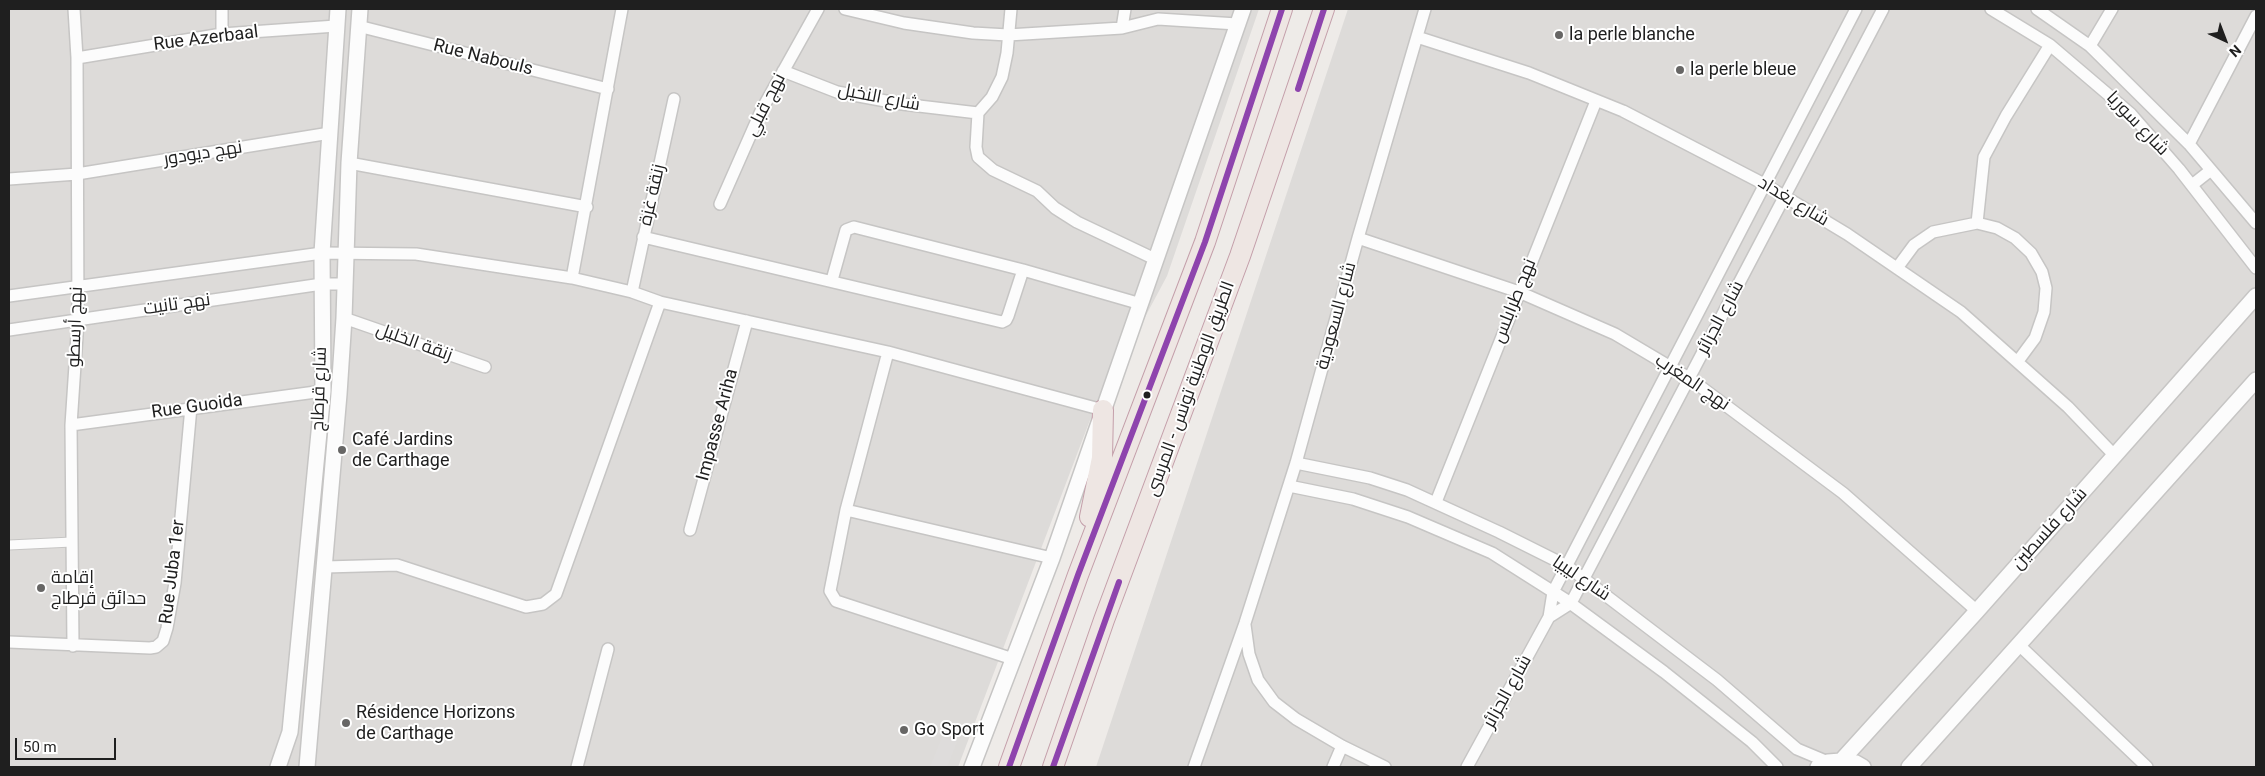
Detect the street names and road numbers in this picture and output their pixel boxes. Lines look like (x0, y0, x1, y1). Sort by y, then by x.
street label: Rue Azerbaal (152, 22, 260, 56)
street label: Rue Nabouls (431, 35, 535, 81)
street label: نهج قبلي (741, 70, 791, 140)
street label: شارع النخيل (836, 79, 922, 117)
street label: شارع سوريا (2101, 87, 2173, 161)
street label: نهج ديودور (162, 137, 244, 171)
street label: زنقة غزة (635, 162, 671, 228)
street label: شارع بغداد (1754, 172, 1832, 232)
street label: نهج طرابلس (1488, 256, 1542, 346)
street label: شارع السعودية (1312, 260, 1362, 372)
street label: شارع الجزائر (1693, 277, 1749, 359)
street label: الطريق الوطنية تونس - المرسى (1142, 279, 1240, 499)
street label: نهج أرسطو (64, 286, 88, 368)
street label: نهج تانيت (142, 290, 212, 320)
street label: زنقة الخليل (373, 319, 455, 367)
street label: شارع قرطاج (308, 346, 332, 432)
street label: نهج المغرب (1651, 350, 1733, 416)
street label: Impasse Ariha (693, 367, 743, 483)
street label: Rue Guoida (150, 390, 244, 424)
street label: شارع فلسطين (2008, 484, 2092, 574)
street label: Rue Juba 1er (156, 519, 190, 625)
street label: شارع ليبيا (1548, 552, 1614, 606)
street label: شارع الجزائر (1479, 652, 1537, 732)

